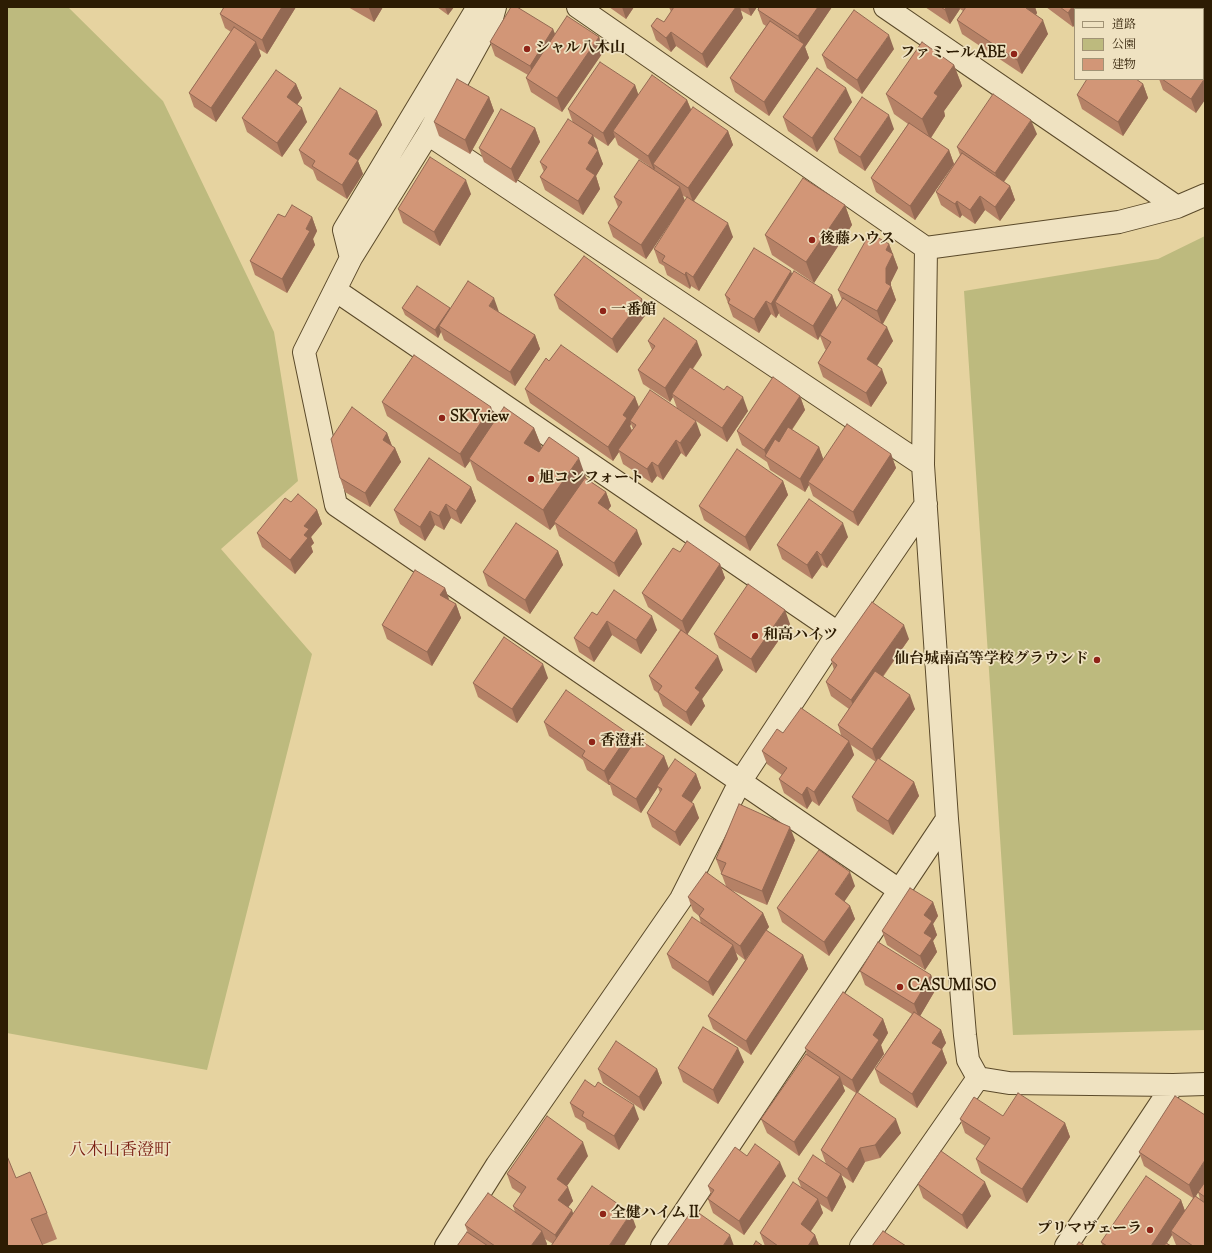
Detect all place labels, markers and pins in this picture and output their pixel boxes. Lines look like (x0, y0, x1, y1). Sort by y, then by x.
place label: シャル八木山 (535, 40, 625, 58)
marker: シャル八木山 (522, 44, 532, 54)
place label: ファミールABE (900, 45, 1006, 63)
marker: ファミールABE (1009, 49, 1019, 59)
place label: 後藤ハウス (820, 231, 895, 249)
marker: 後藤ハウス (807, 235, 817, 245)
place label: 一番館 (611, 302, 656, 320)
marker: 一番館 (598, 306, 608, 316)
place label: SKYview (450, 409, 509, 427)
marker: SKYview (437, 413, 447, 423)
place label: 旭コンフォート (539, 470, 644, 488)
marker: 旭コンフォート (526, 474, 536, 484)
place label: 和高ハイツ (763, 627, 838, 645)
marker: 和高ハイツ (750, 631, 760, 641)
place label: 仙台城南高等学校グラウンド (894, 651, 1089, 669)
marker: 仙台城南高等学校グラウンド (1092, 655, 1102, 665)
place label: 香澄荘 (600, 733, 645, 751)
marker: 香澄荘 (587, 737, 597, 747)
place label: CASUMI SO (908, 978, 996, 996)
marker: CASUMI SO (895, 982, 905, 992)
place label: 全健ハイム II (611, 1205, 699, 1223)
marker: 全健ハイム II (598, 1209, 608, 1219)
place label: プリマヴェーラ (1037, 1221, 1142, 1239)
marker: プリマヴェーラ (1145, 1225, 1155, 1235)

